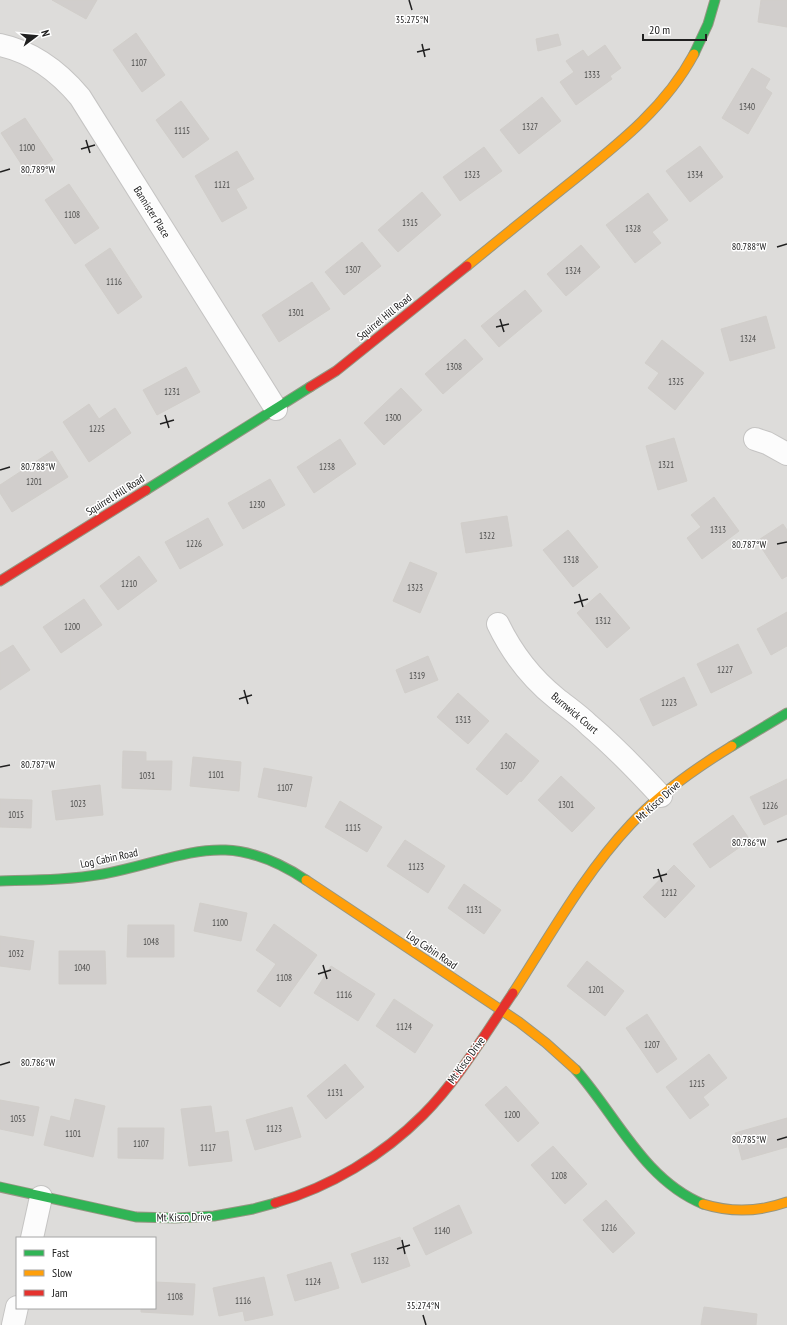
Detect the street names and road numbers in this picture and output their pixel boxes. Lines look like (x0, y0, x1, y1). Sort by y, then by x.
street label: Bannister Place (131, 184, 174, 241)
street label: Squirrel Hill Road (354, 290, 414, 343)
street label: Squirrel Hill Road (83, 471, 147, 519)
street label: Burnwick Court (548, 689, 602, 737)
street label: Mt Kisco Drive (633, 777, 683, 825)
street label: Log Cabin Road (79, 845, 139, 871)
street label: Log Cabin Road (404, 928, 460, 972)
street label: Mt Kisco Drive (444, 1033, 488, 1086)
street label: Mt Kisco Drive (157, 1210, 212, 1224)

